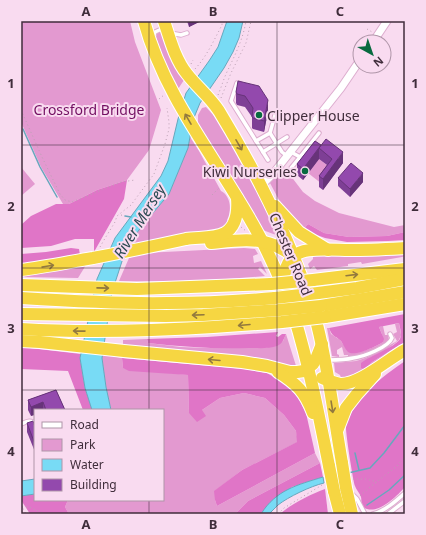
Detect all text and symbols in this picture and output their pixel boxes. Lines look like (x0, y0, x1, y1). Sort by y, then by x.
text: A (82, 2, 91, 20)
text: B (209, 2, 217, 20)
text: C (336, 2, 344, 20)
north arrow (352, 34, 392, 74)
text: N (370, 53, 387, 71)
text: 1 (7, 74, 15, 92)
text: 1 (411, 74, 419, 92)
park label: Crossford Bridge (34, 100, 145, 119)
place label: Clipper House (267, 106, 360, 125)
marker: Clipper House (254, 110, 264, 120)
one-way arrow (183, 113, 191, 125)
one-way arrow (236, 139, 244, 151)
place label: Kiwi Nurseries (203, 162, 297, 181)
marker: Kiwi Nurseries (300, 166, 310, 176)
water label: River Mersey (108, 179, 170, 262)
text: 2 (7, 197, 15, 215)
text: 2 (411, 197, 419, 215)
street label: Chester Road (265, 210, 317, 298)
one-way arrow (41, 262, 54, 270)
one-way arrow (345, 272, 358, 279)
one-way arrow (96, 284, 109, 292)
one-way arrow (192, 312, 205, 319)
text: 3 (7, 319, 15, 337)
text: 3 (411, 319, 419, 337)
one-way arrow (238, 322, 251, 329)
one-way arrow (73, 327, 86, 335)
one-way arrow (208, 356, 221, 363)
one-way arrow (329, 400, 337, 413)
legend (34, 409, 164, 501)
text: Road (70, 416, 99, 433)
text: Park (70, 436, 96, 453)
text: 4 (7, 442, 15, 460)
text: 4 (411, 442, 419, 460)
text: Water (70, 456, 104, 473)
text: Building (70, 476, 117, 493)
text: A (82, 515, 91, 533)
text: B (209, 515, 217, 533)
text: C (336, 515, 344, 533)

